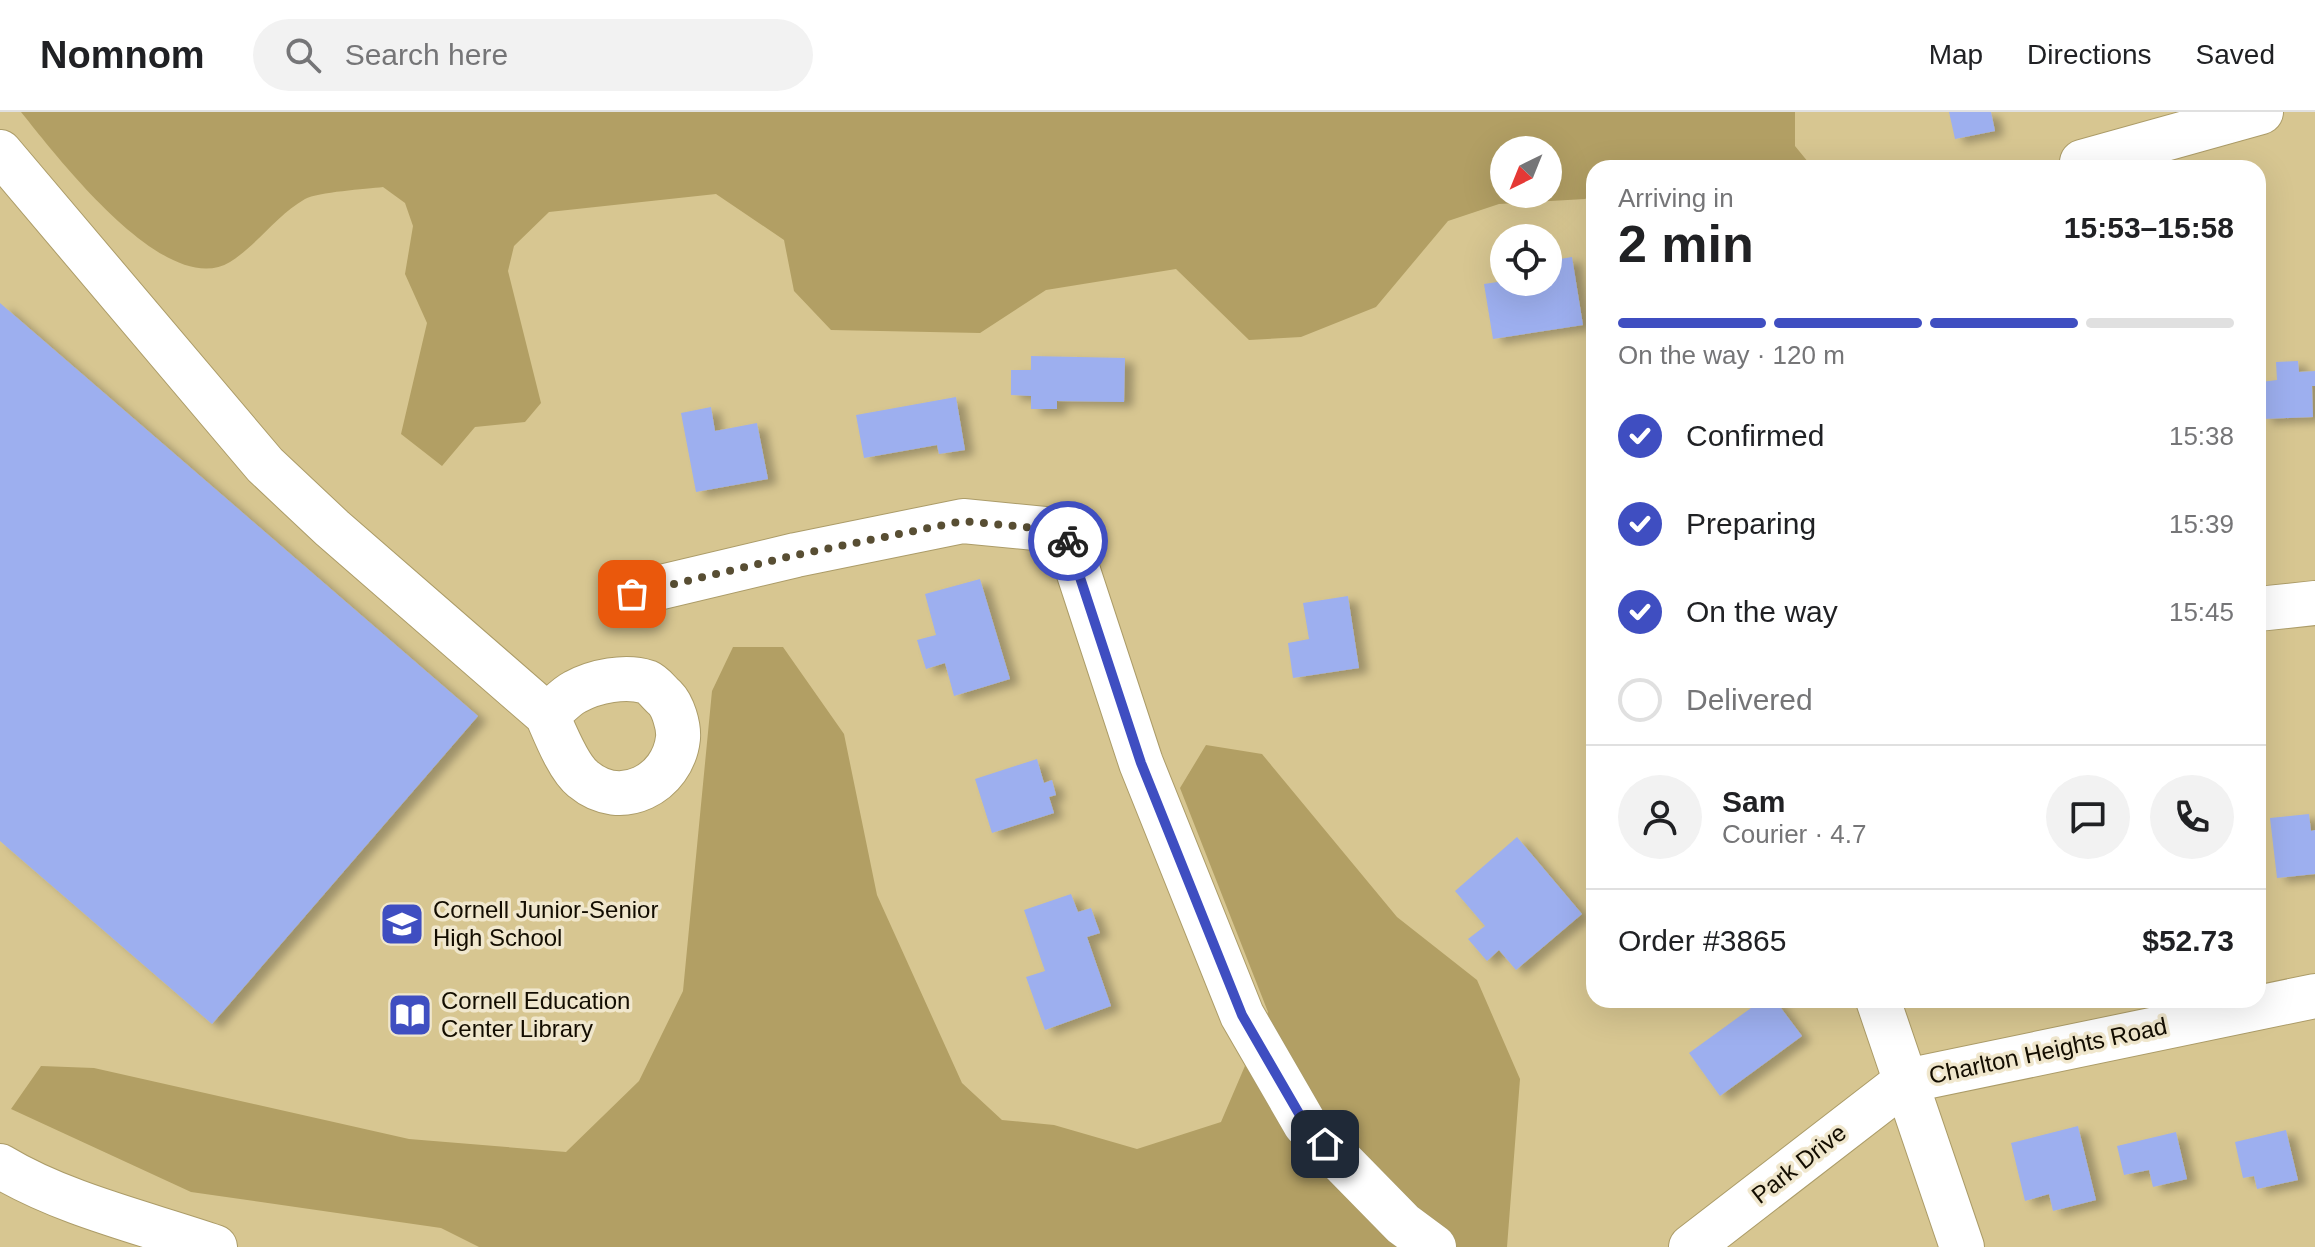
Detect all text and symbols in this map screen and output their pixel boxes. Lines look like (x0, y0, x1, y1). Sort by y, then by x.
search box (253, 19, 813, 91)
icon: search (281, 33, 325, 77)
text: Nomnom (40, 34, 205, 76)
text: Search here (345, 38, 508, 71)
text: Map (1929, 39, 1983, 70)
text: Directions (2027, 39, 2152, 70)
text: Saved (2196, 39, 2275, 70)
north arrow (1490, 136, 1562, 208)
map controls (1490, 136, 1562, 296)
text: Arriving in (1618, 183, 1734, 213)
text: 15:53–15:58 (2064, 211, 2234, 244)
text: 2 min (1618, 215, 1754, 273)
button: locate (1490, 224, 1562, 296)
text: On the way · 120 m (1618, 340, 1845, 370)
icon: check (1618, 414, 1662, 458)
text: Confirmed (1686, 419, 1824, 452)
text: 15:38 (2169, 421, 2234, 451)
courier (1028, 501, 1108, 581)
icon: check (1618, 502, 1662, 546)
text: Preparing (1686, 507, 1816, 540)
text: 15:39 (2169, 509, 2234, 539)
icon: bike (1046, 519, 1090, 563)
pin (598, 560, 666, 628)
icon: bag (610, 572, 654, 616)
icon: check (1618, 590, 1662, 634)
text: On the way (1686, 595, 1838, 628)
text: 15:45 (2169, 597, 2234, 627)
text: Delivered (1686, 683, 1813, 716)
button: person (1618, 775, 1702, 859)
button: chat (2046, 775, 2130, 859)
button: phone (2150, 775, 2234, 859)
text: Sam (1722, 785, 1785, 818)
text: Courier · 4.7 (1722, 819, 1867, 849)
place label: Cornell Junior-Senior High School (433, 896, 658, 951)
school or university icon: Cornell Junior-Senior High School (378, 900, 426, 948)
text: Order #3865 (1618, 924, 1786, 957)
text: $52.73 (2142, 924, 2234, 957)
place label: Cornell Education Center Library (441, 987, 630, 1042)
library icon: Cornell Education Center Library (386, 991, 434, 1039)
street label: Charlton Heights Road (1926, 1012, 2169, 1089)
pin (1291, 1110, 1359, 1178)
street label: Park Drive (1746, 1118, 1851, 1209)
icon: home (1303, 1122, 1347, 1166)

